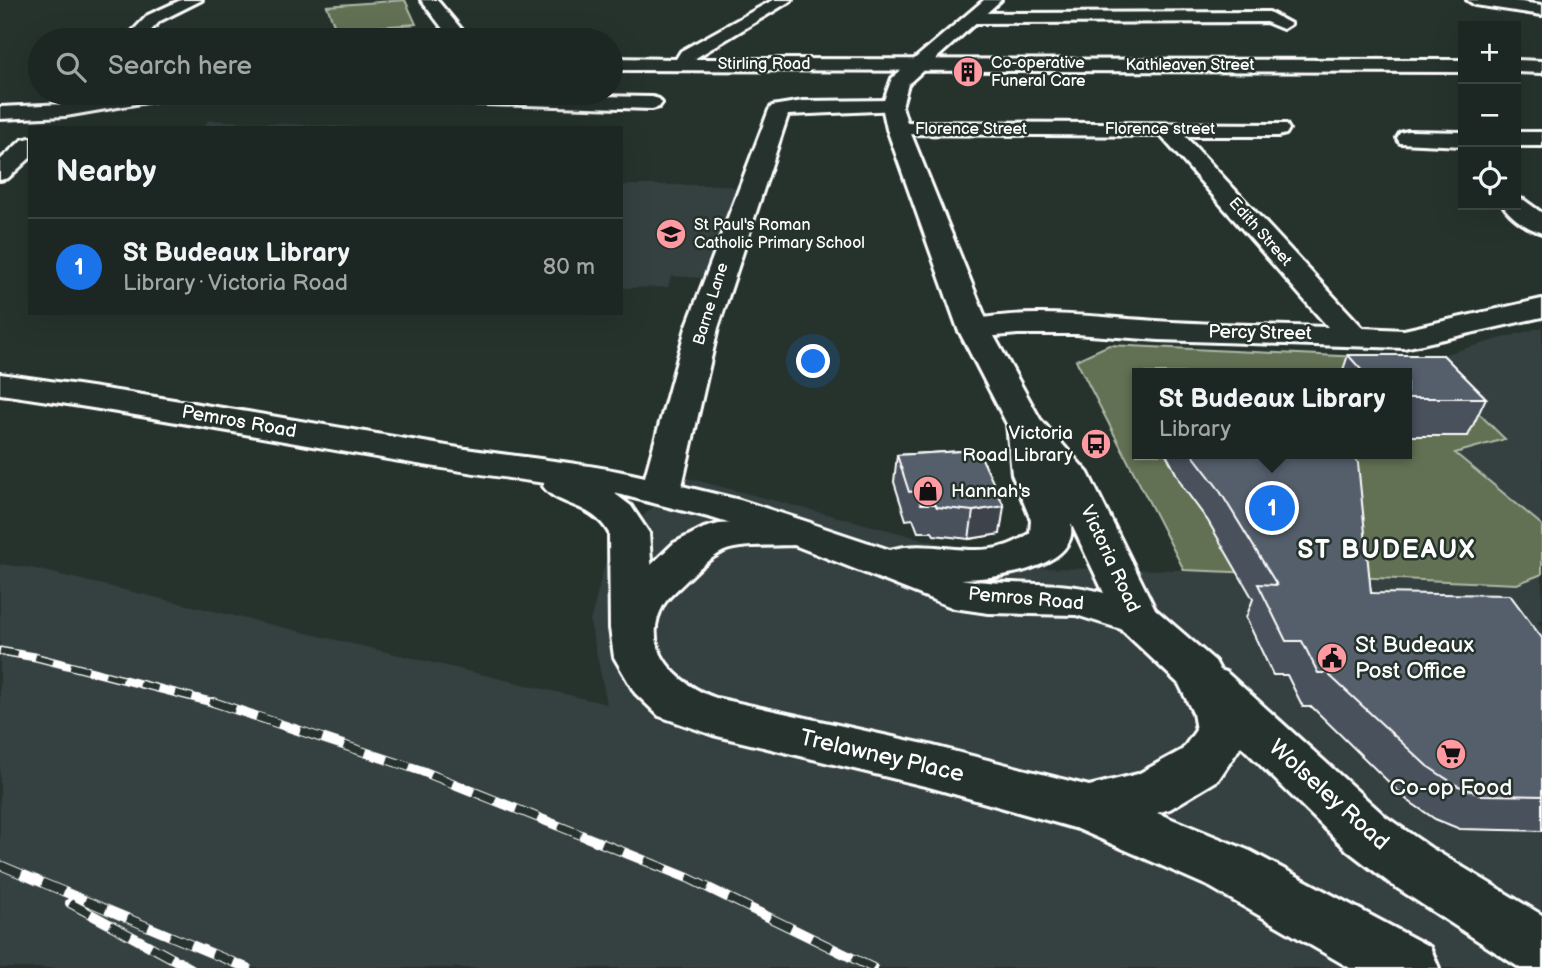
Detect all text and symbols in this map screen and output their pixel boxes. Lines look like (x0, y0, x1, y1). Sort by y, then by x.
map controls (1458, 21, 1521, 210)
button: + (1458, 21, 1521, 84)
search box (28, 28, 623, 105)
icon: search (52, 48, 90, 86)
text: Search here (108, 51, 252, 82)
place label: Co-operative Funeral Care (991, 54, 1086, 91)
street label: Stirling Road (718, 55, 810, 74)
building icon: Co-operative Funeral Care (951, 55, 985, 89)
street label: Kathleaven Street (1126, 56, 1255, 75)
button: − (1458, 84, 1521, 147)
street label: Florence Street (915, 120, 1027, 139)
street label: Florence street (1105, 120, 1215, 139)
button: locate (1458, 147, 1521, 210)
text: Nearby (56, 154, 156, 190)
street label: Edith Street (1224, 194, 1296, 270)
place label: St Paul's Roman Catholic Primary School (694, 216, 865, 253)
school or university icon: St Paul's Roman Catholic Primary School (654, 217, 688, 251)
text: St Budeaux Library (123, 238, 350, 269)
text: 1 (74, 253, 84, 281)
text: 80 m (543, 253, 595, 281)
street label: Barne Lane (690, 260, 733, 347)
text: Library · Victoria Road (123, 269, 348, 297)
street label: Percy Street (1208, 321, 1312, 345)
your location (796, 344, 830, 378)
popup (1132, 368, 1412, 459)
text: St Budeaux Library (1159, 384, 1385, 415)
street label: Pemros Road (180, 401, 298, 443)
text: Library (1159, 415, 1231, 443)
place label: Victoria Road Library (962, 422, 1073, 467)
bus stop icon: Victoria Road Library (1079, 427, 1113, 461)
shop icon: Hannah's (911, 474, 945, 508)
place label: Hannah's (951, 480, 1030, 503)
pin: 1 (1249, 482, 1295, 534)
street label: Victoria Road (1075, 502, 1145, 616)
district label: ST BUDEAUX (1298, 535, 1476, 566)
street label: Pemros Road (967, 582, 1085, 616)
place label: St Budeaux Post Office (1355, 631, 1474, 685)
public building icon: St Budeaux Post Office (1315, 641, 1349, 675)
street label: Trelawney Place (797, 724, 967, 788)
street label: Wolseley Road (1263, 734, 1395, 856)
supermarket icon: Co-op Food (1434, 737, 1468, 771)
place label: Co-op Food (1390, 774, 1512, 802)

